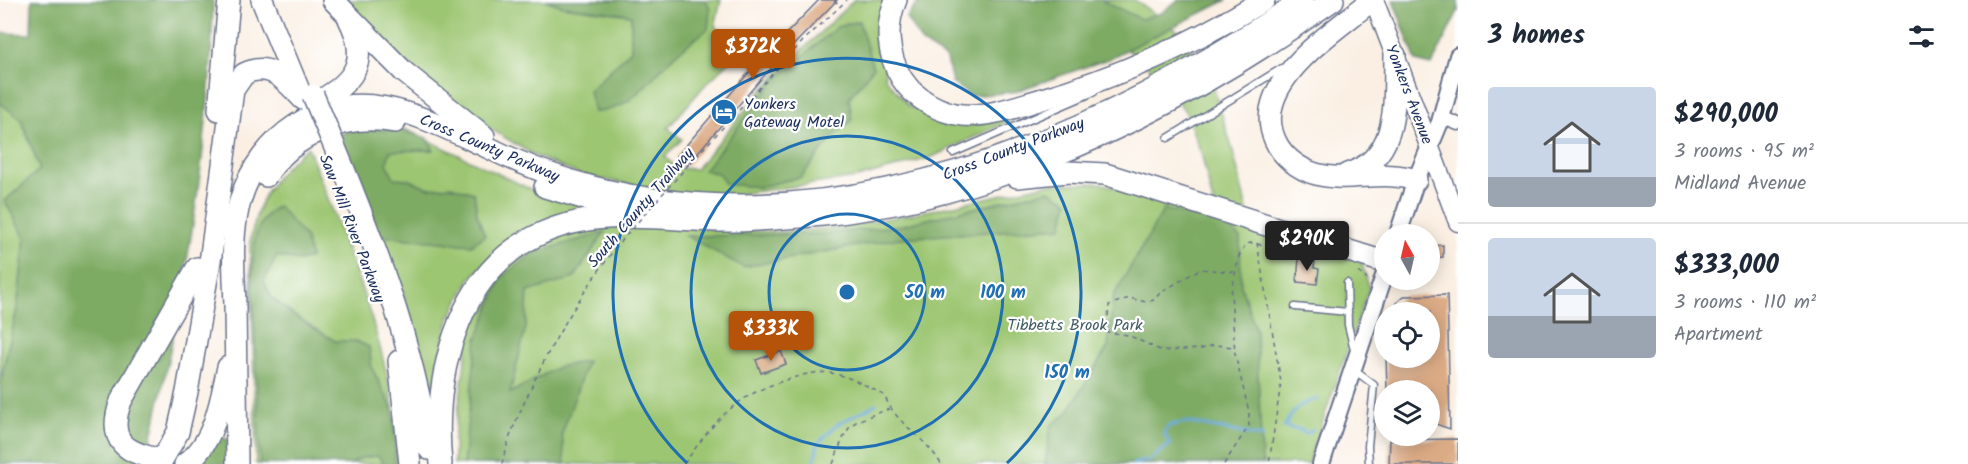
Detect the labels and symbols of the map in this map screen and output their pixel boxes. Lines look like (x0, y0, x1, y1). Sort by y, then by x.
pin: $372K (711, 29, 795, 80)
street label: Yonkers Avenue (1378, 41, 1439, 148)
place label: Yonkers Gateway Motel (744, 92, 844, 135)
hotel icon: Yonkers Gateway Motel (709, 97, 739, 127)
street label: Cross County Parkway (415, 108, 564, 189)
street label: Cross County Parkway (939, 111, 1089, 188)
street label: South County Trailway (582, 142, 701, 274)
street label: Saw Mill River Parkway (312, 151, 392, 307)
pin: $290K (1265, 221, 1349, 272)
north arrow (1374, 224, 1440, 290)
text: 50 m (904, 279, 945, 308)
text: 100 m (980, 279, 1026, 308)
centre of rings (837, 282, 857, 302)
pin: $333K (729, 311, 813, 362)
park label: Tibbetts Brook Park (1008, 313, 1143, 338)
text: 150 m (1044, 359, 1090, 388)

